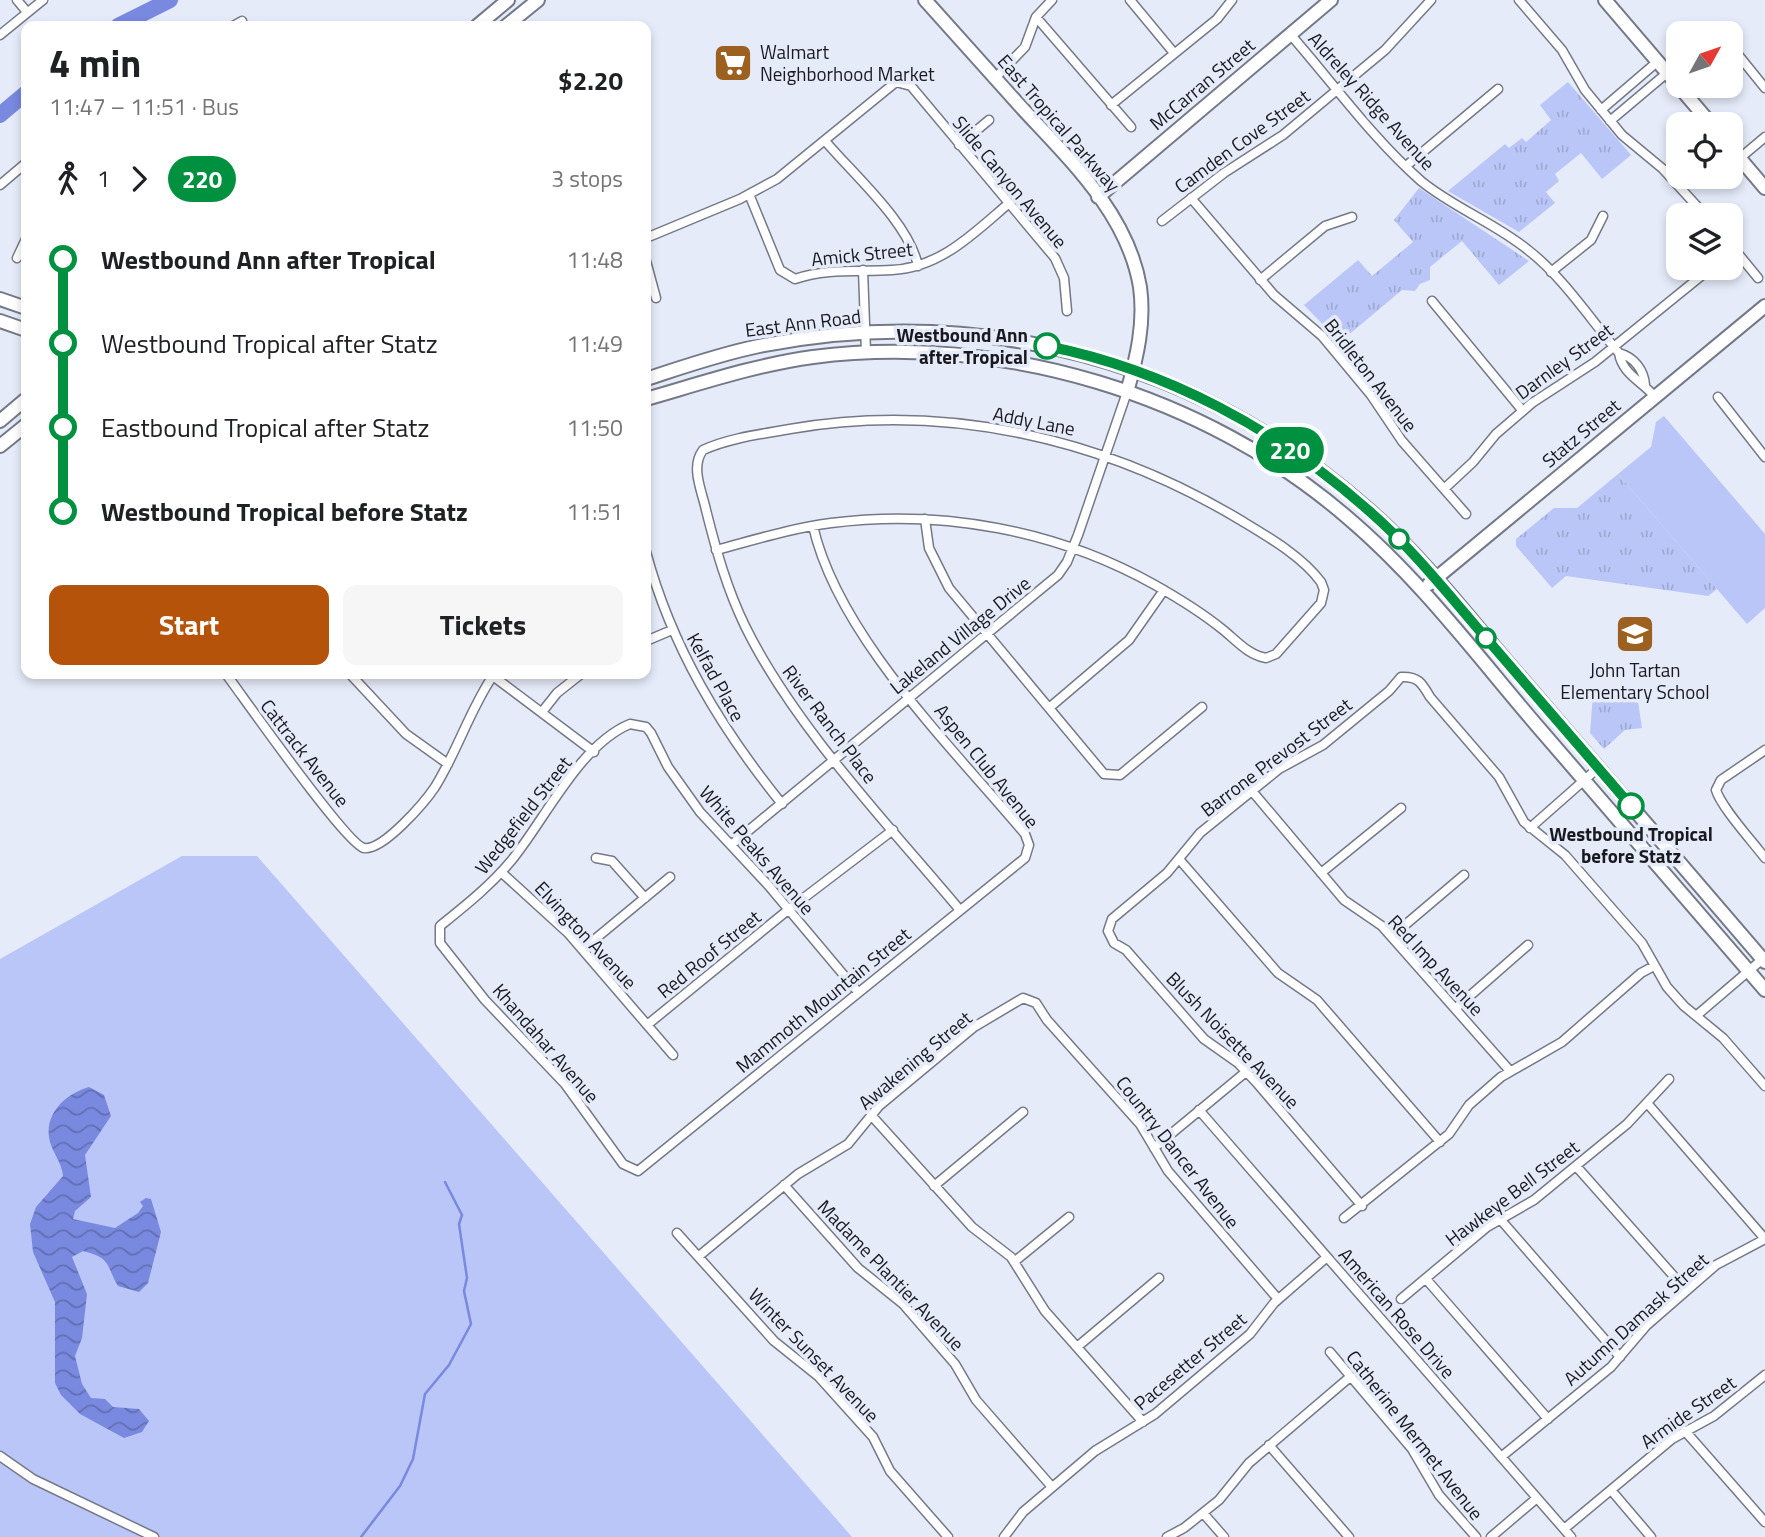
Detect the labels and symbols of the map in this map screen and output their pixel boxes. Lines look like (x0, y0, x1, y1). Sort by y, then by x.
north arrow (1666, 21, 1743, 98)
street label: Aldreley Ridge Avenue (1302, 25, 1443, 176)
street label: McCarran Street (1143, 31, 1261, 137)
place label: Walmart Neighborhood Market (760, 37, 935, 88)
supermarket icon: Walmart Neighborhood Market (712, 42, 754, 84)
street label: East Tropical Parkway (991, 47, 1128, 198)
street label: Camden Cove Street (1168, 81, 1316, 200)
street label: Slide Canyon Avenue (946, 109, 1075, 254)
street label: Amick Street (810, 234, 914, 273)
street label: East Ann Road (743, 301, 863, 344)
street label: Bridleton Avenue (1318, 312, 1425, 438)
street label: Darnley Street (1509, 315, 1619, 406)
place label: Westbound Ann after Tropical (897, 320, 1028, 371)
marker: Westbound Ann after Tropical (1034, 333, 1060, 359)
street label: Statz Street (1535, 391, 1627, 474)
street label: Addy Lane (991, 398, 1078, 443)
line badge: 220 (1250, 427, 1330, 473)
unlabelled marker (1389, 529, 1409, 549)
street label: Lakeland Village Drive (883, 569, 1036, 701)
school or university icon: John Tartan Elementary School (1614, 613, 1656, 655)
street label: Kelfad Place (680, 627, 753, 726)
unlabelled marker (1476, 628, 1496, 648)
place label: John Tartan Elementary School (1560, 655, 1710, 706)
street label: River Ranch Place (776, 658, 885, 789)
street label: Barrone Prevost Street (1194, 690, 1358, 823)
street label: Cattrack Avenue (254, 692, 357, 813)
street label: Aspen Club Avenue (928, 697, 1047, 834)
street label: Wedgefield Street (467, 749, 578, 880)
street label: White Peaks Avenue (693, 778, 822, 921)
marker: Westbound Tropical before Statz (1618, 793, 1644, 819)
place label: Westbound Tropical before Statz (1549, 819, 1713, 870)
street label: Elvington Avenue (528, 874, 644, 995)
street label: Red Roof Street (650, 902, 767, 1005)
street label: Red Imp Avenue (1382, 907, 1491, 1022)
street label: Mammoth Mountain Street (729, 920, 917, 1080)
street label: Blush Noisette Avenue (1160, 964, 1307, 1115)
street label: Khandahar Avenue (486, 976, 607, 1109)
street label: Awakening Street (851, 1003, 978, 1116)
street label: Country Dancer Avenue (1109, 1069, 1247, 1234)
street label: Hawkeye Bell Street (1439, 1132, 1585, 1253)
street label: Madame Plantier Avenue (811, 1192, 971, 1357)
street label: American Rose Drive (1332, 1241, 1463, 1385)
street label: Autumn Damask Street (1557, 1245, 1715, 1392)
street label: Winter Sunset Avenue (742, 1281, 886, 1429)
street label: Pacesetter Street (1127, 1304, 1253, 1417)
street label: Catherine Mermet Avenue (1340, 1344, 1491, 1526)
street label: Armide Street (1634, 1368, 1742, 1455)

